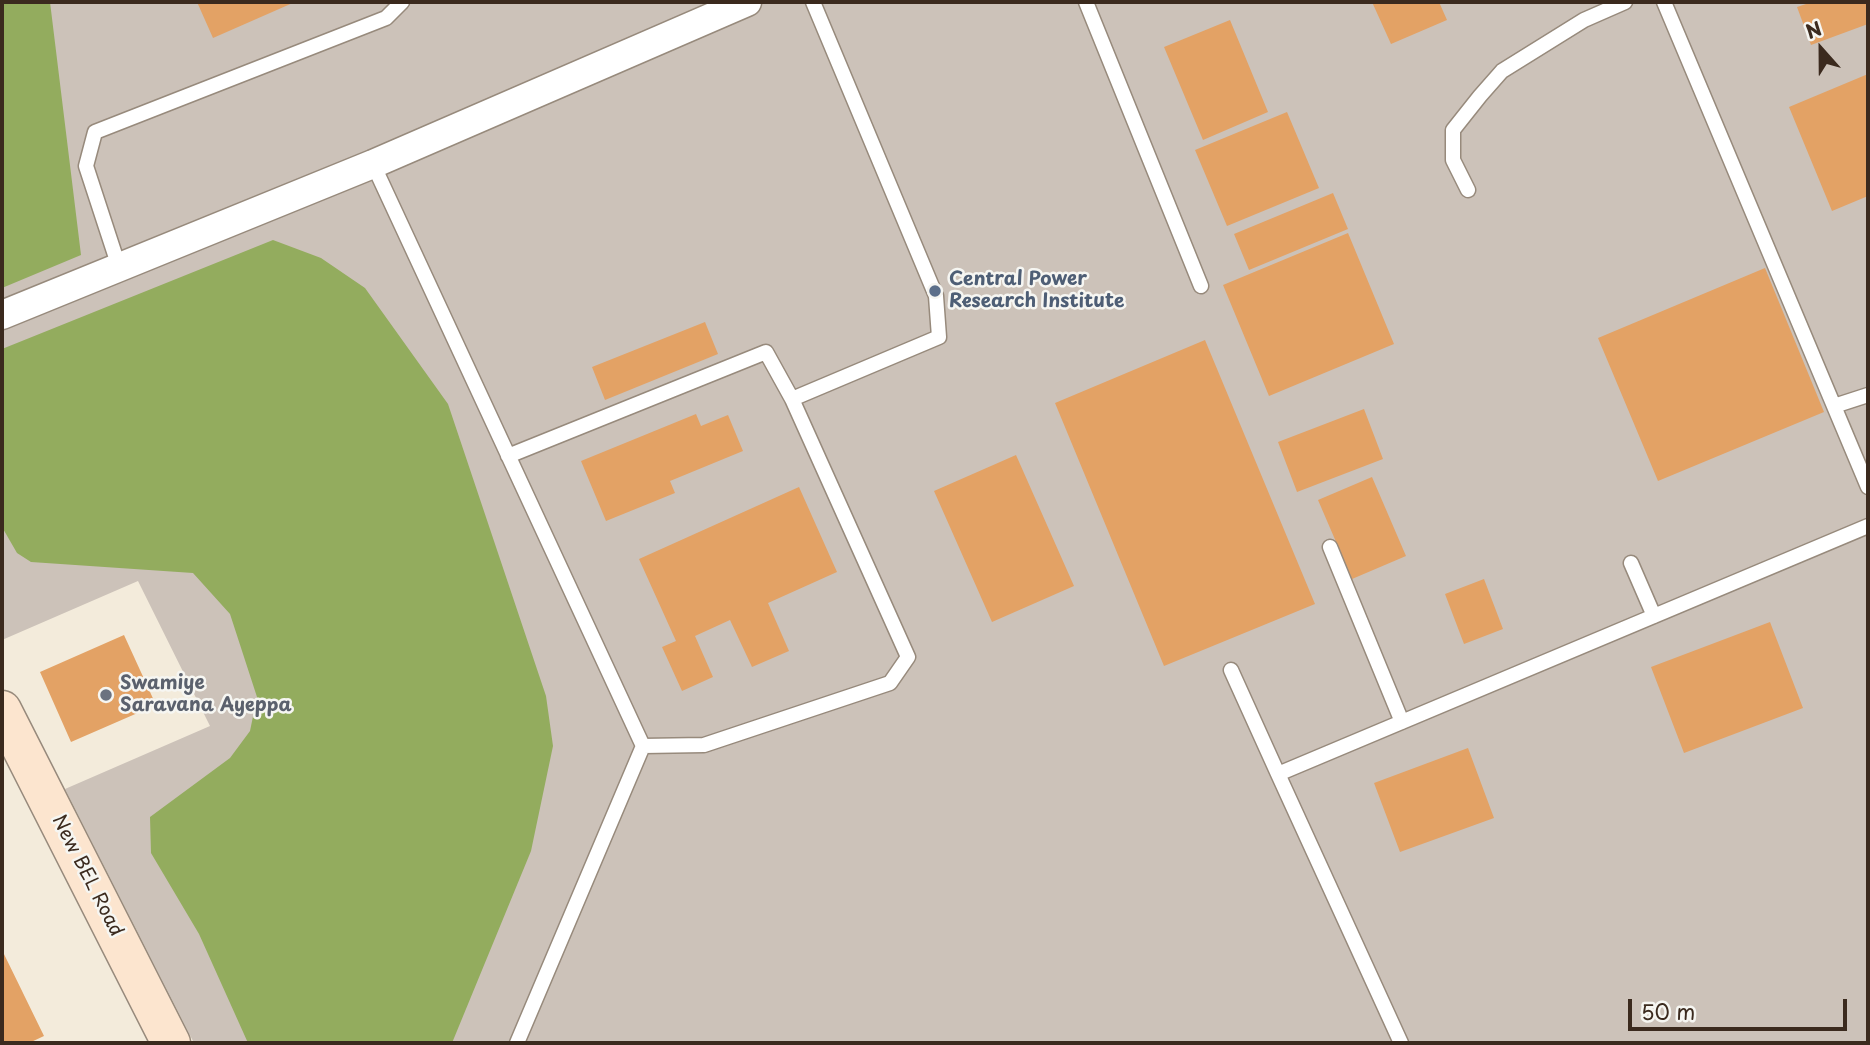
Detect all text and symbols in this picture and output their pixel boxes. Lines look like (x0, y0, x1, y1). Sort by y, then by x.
north arrow (1786, 14, 1856, 84)
text: N (1801, 14, 1826, 45)
place label: Central Power Research Institute (949, 269, 1124, 313)
marker: Central Power Research Institute (927, 283, 943, 299)
place label: Swamiye Saravana Ayeppa (120, 673, 292, 717)
marker: Swamiye Saravana Ayeppa (98, 687, 114, 703)
street label: New BEL Road (47, 811, 127, 941)
scale bar (1632, 986, 1851, 1030)
text: 50 m (1641, 995, 1695, 1027)

